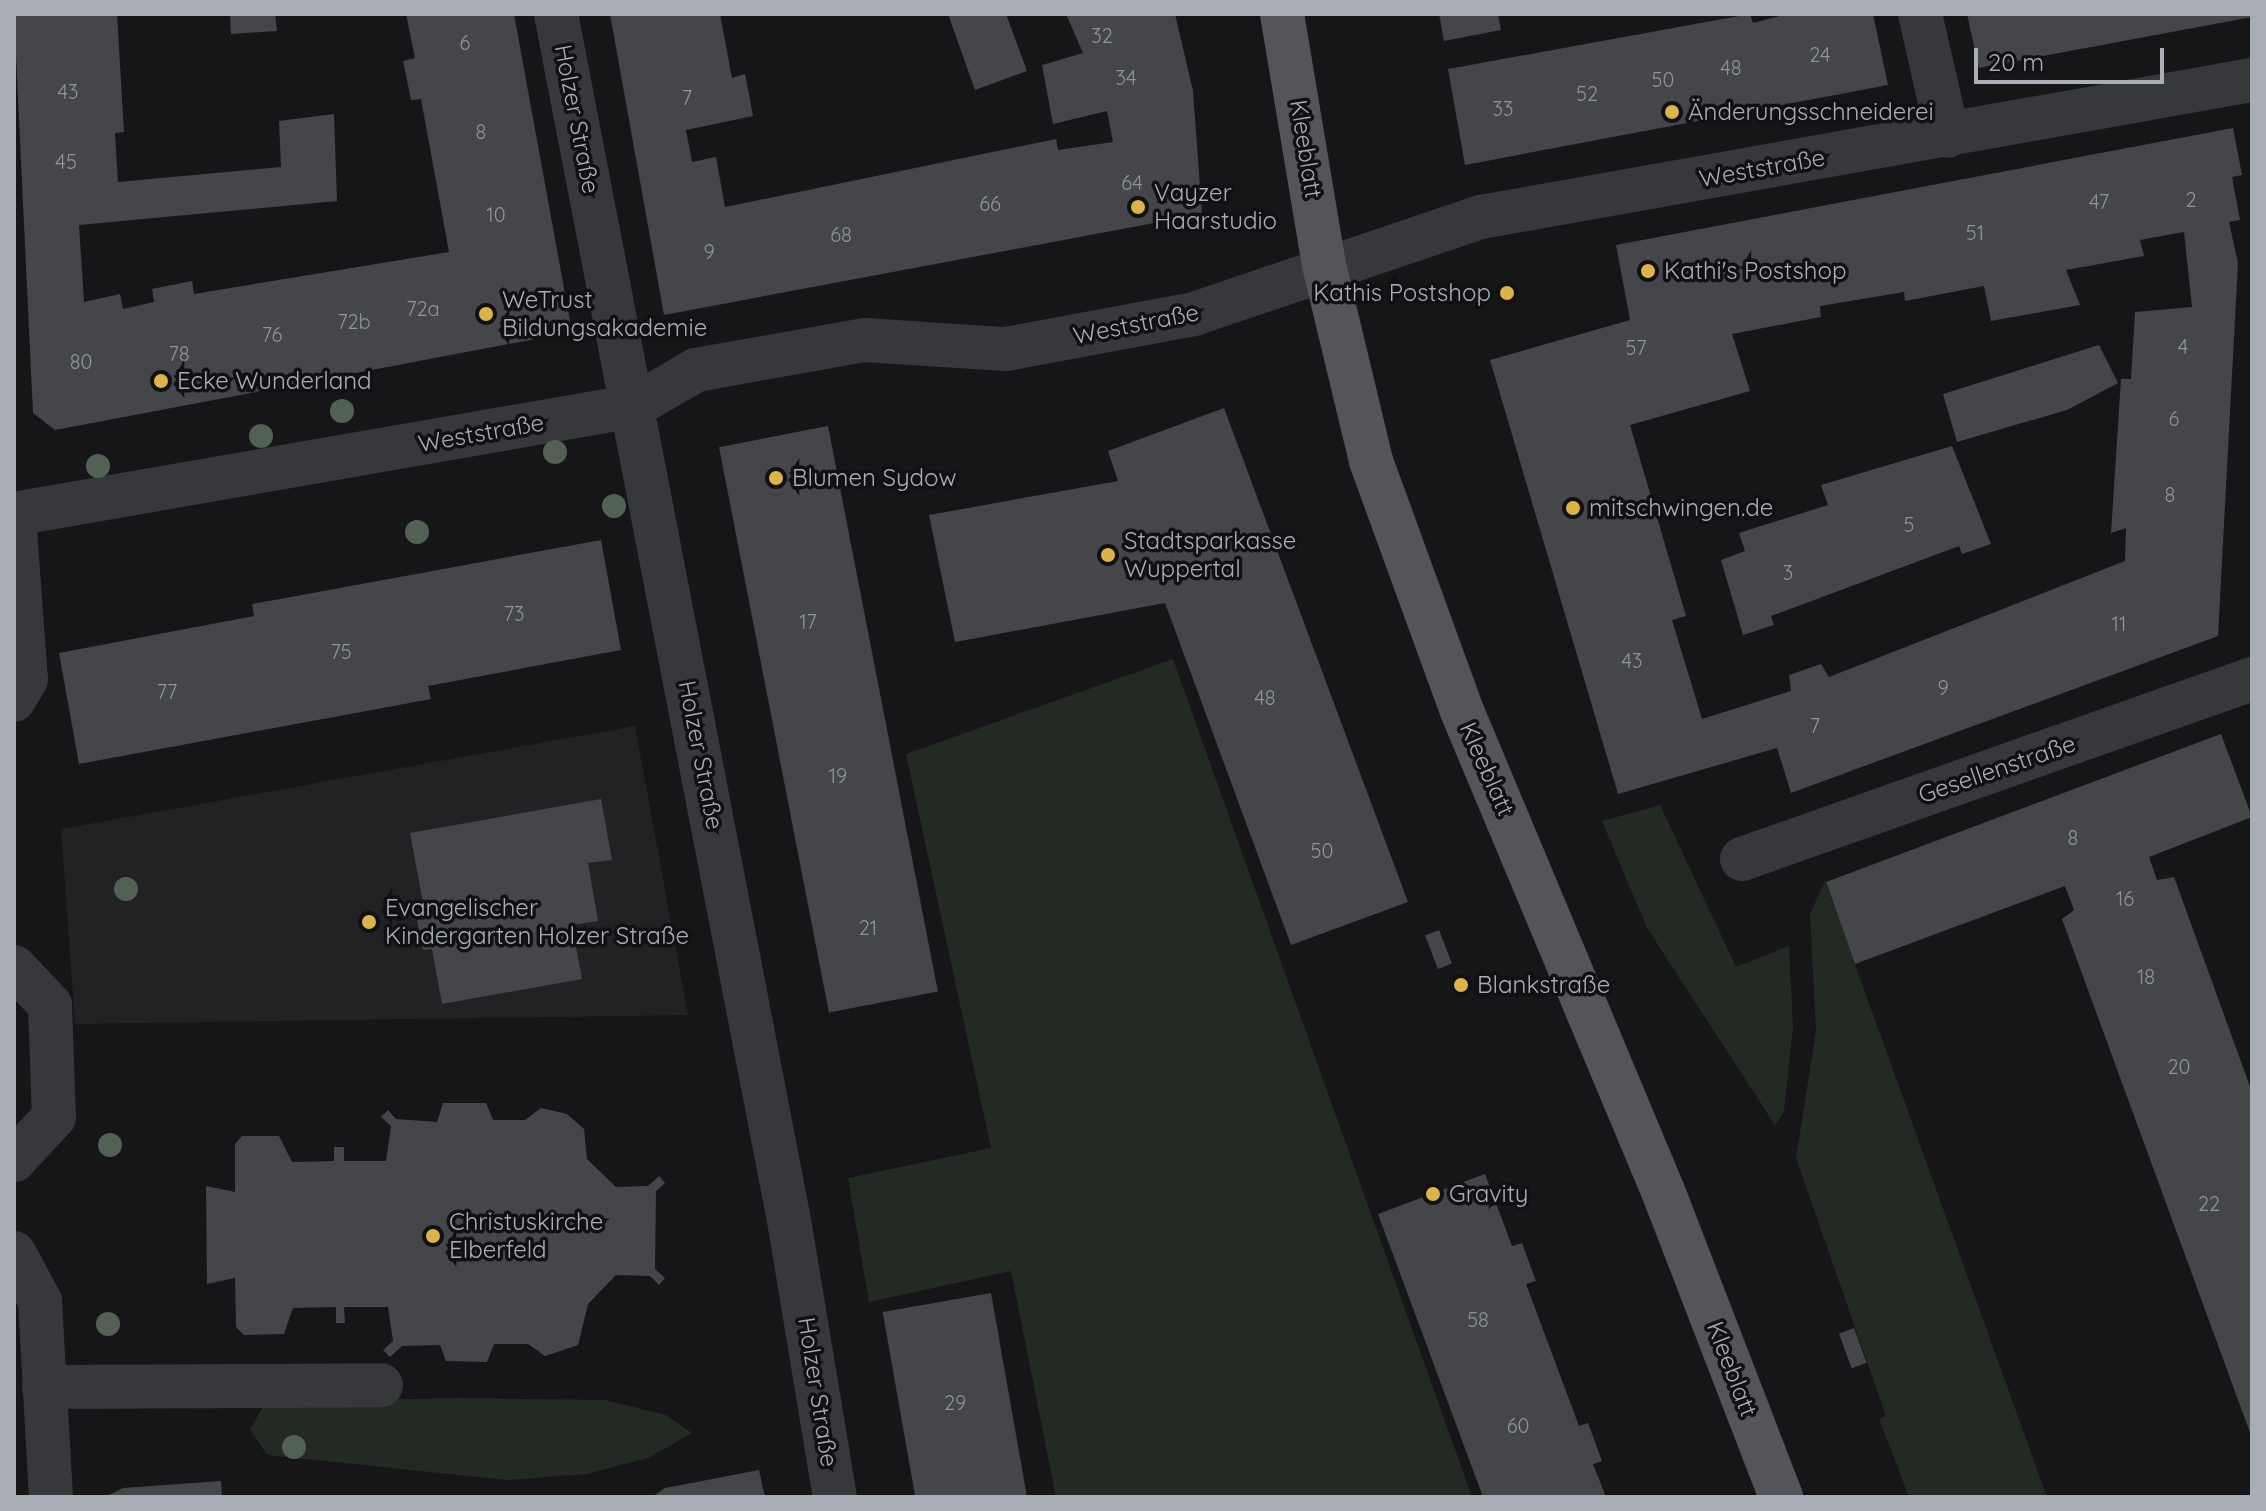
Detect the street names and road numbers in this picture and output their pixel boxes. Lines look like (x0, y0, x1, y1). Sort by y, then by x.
street label: Holzer Straße (548, 42, 606, 196)
street label: Kleeblatt (1284, 98, 1328, 200)
street label: Weststraße (1697, 143, 1827, 193)
street label: Weststraße (1071, 298, 1201, 350)
street label: Weststraße (416, 408, 546, 458)
street label: Holzer Straße (672, 678, 730, 832)
street label: Kleeblatt (1454, 718, 1520, 820)
street label: Gesellenstraße (1915, 729, 2079, 809)
street label: Holzer Straße (792, 1315, 844, 1469)
street label: Kleeblatt (1701, 1317, 1763, 1421)

